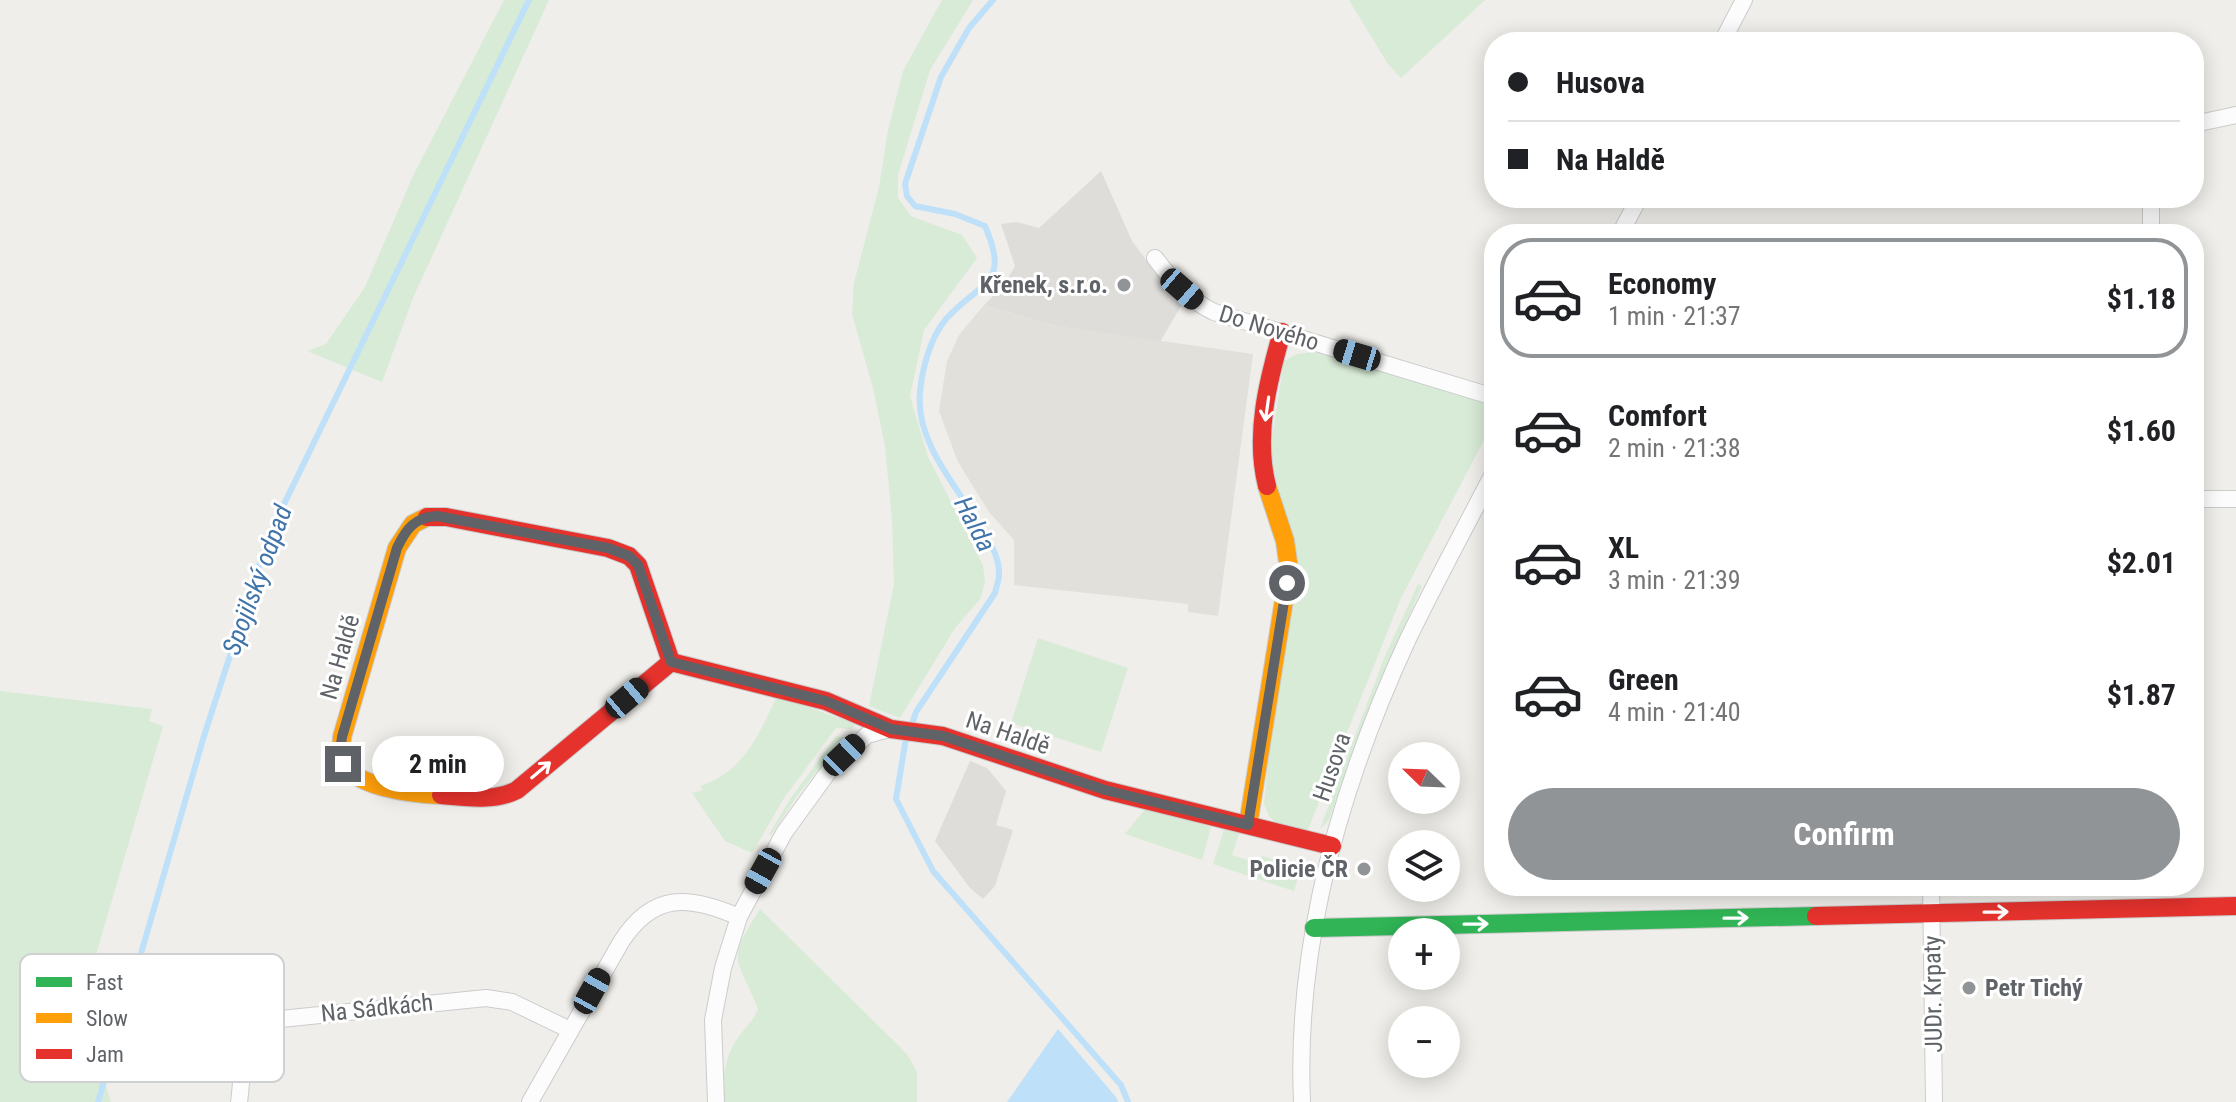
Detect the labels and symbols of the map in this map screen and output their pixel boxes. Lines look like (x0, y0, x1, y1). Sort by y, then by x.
car (1156, 264, 1208, 314)
place label: Křenek, s.r.o. (980, 271, 1108, 299)
marker: Křenek, s.r.o. (1115, 276, 1133, 294)
street label: Do Nového (1216, 300, 1322, 356)
car (1331, 337, 1383, 373)
one-way arrow (1259, 396, 1274, 421)
water label: Halda (948, 491, 1002, 557)
water label: Spojilský odpad (216, 501, 298, 659)
route start (1269, 565, 1305, 601)
street label: Na Haldě (315, 611, 365, 703)
car (601, 673, 653, 723)
street label: Na Haldě (962, 706, 1054, 760)
street label: Husova (1307, 729, 1357, 805)
car (818, 730, 870, 780)
callout: 2 min (371, 736, 503, 792)
north arrow (1388, 742, 1460, 814)
route end (325, 746, 361, 782)
one-way arrow (530, 761, 551, 779)
car (741, 844, 785, 898)
place label: Policie ČR (1249, 855, 1348, 883)
marker: Policie ČR (1355, 860, 1373, 878)
one-way arrow (1982, 904, 2009, 919)
one-way arrow (1722, 910, 1749, 926)
one-way arrow (1462, 916, 1489, 932)
street label: JUDr. Krpaty (1918, 935, 1948, 1053)
legend (20, 954, 284, 1082)
car (570, 964, 614, 1018)
text: Fast (86, 970, 123, 995)
place label: Petr Tichý (1985, 974, 2083, 1002)
marker: Petr Tichý (1960, 979, 1978, 997)
street label: Na Sádkách (319, 988, 435, 1028)
text: Slow (86, 1006, 128, 1031)
text: Jam (86, 1042, 124, 1067)

